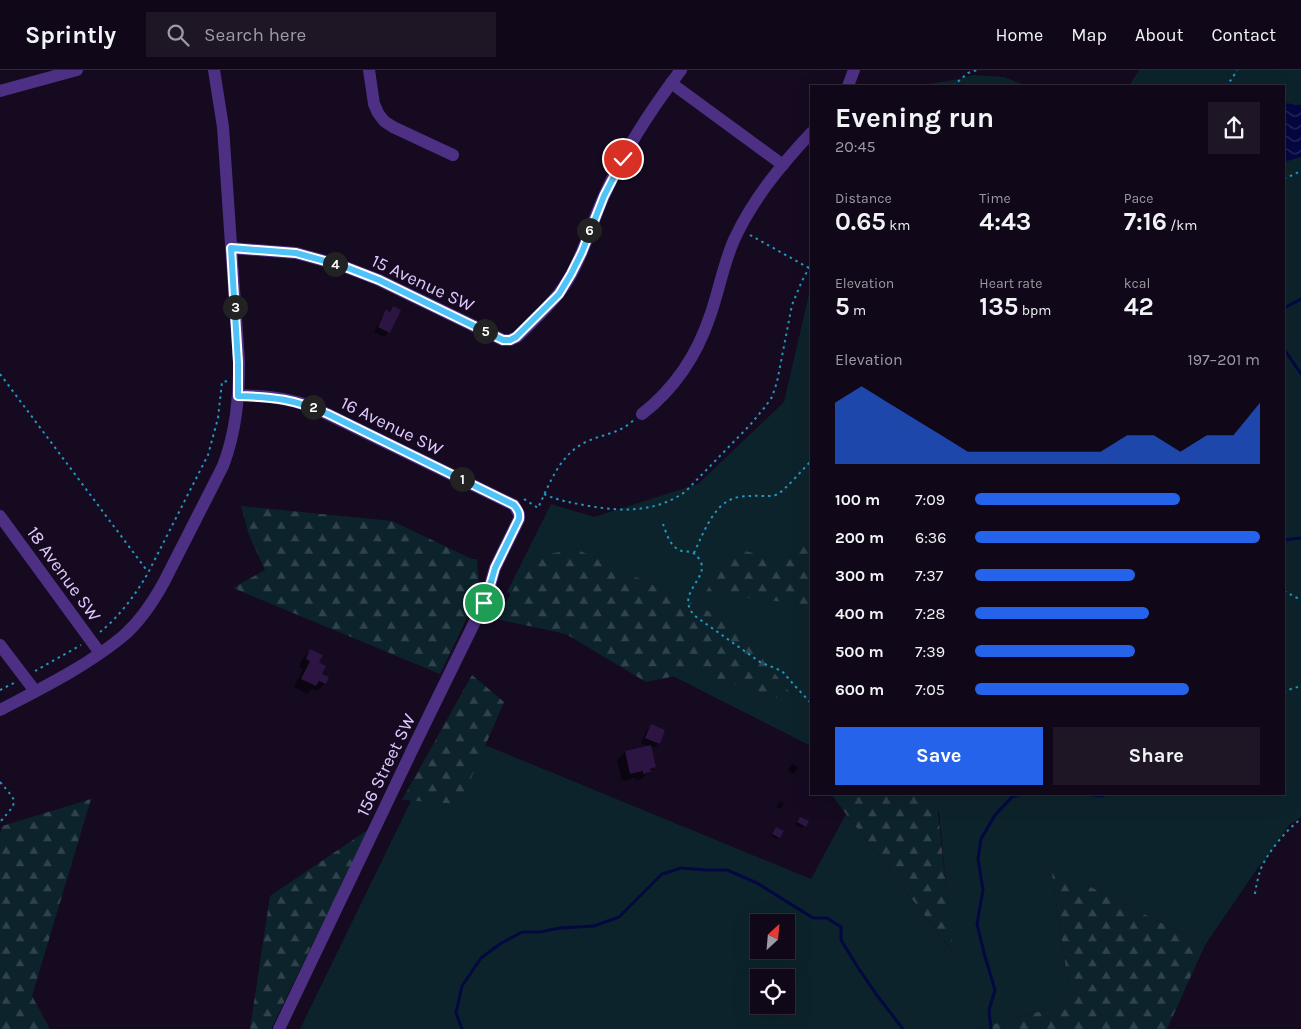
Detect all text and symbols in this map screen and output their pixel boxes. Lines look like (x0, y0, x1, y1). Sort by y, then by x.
search box (146, 12, 496, 57)
text: Sprintly (25, 21, 116, 49)
icon: search (164, 21, 192, 49)
text: Search here (204, 24, 306, 46)
text: Home (995, 24, 1043, 46)
text: Map (1071, 24, 1107, 46)
text: About (1135, 24, 1184, 46)
text: Contact (1212, 24, 1276, 46)
text: Evening run (835, 101, 994, 134)
button: share (1208, 102, 1260, 154)
text: 20:45 (835, 137, 875, 156)
pin (602, 138, 644, 180)
icon: check (609, 145, 637, 173)
text: Distance (835, 190, 892, 207)
text: Time (979, 190, 1011, 207)
text: Pace (1124, 190, 1154, 207)
text: 0.65 (835, 207, 886, 236)
text: 4:43 (979, 207, 1031, 236)
text: 7:16 (1124, 207, 1167, 236)
text: km (886, 217, 910, 234)
text: /km (1167, 217, 1197, 234)
pin: 6 (576, 218, 602, 242)
text: 6 (585, 222, 594, 239)
street label: 15 Avenue SW (368, 250, 478, 316)
pin: 4 (322, 252, 348, 276)
text: 4 (331, 256, 340, 273)
text: Elevation (835, 275, 894, 292)
text: Heart rate (979, 275, 1042, 292)
text: kcal (1124, 275, 1150, 292)
text: 5 (835, 292, 850, 321)
text: 135 (979, 292, 1018, 321)
text: 42 (1124, 292, 1154, 321)
pin: 3 (222, 294, 248, 320)
text: 3 (231, 299, 240, 316)
text: m (850, 302, 866, 319)
text: bpm (1018, 302, 1051, 319)
pin: 5 (472, 318, 498, 344)
text: 5 (481, 323, 490, 340)
text: Elevation (835, 350, 903, 369)
text: 197–201 m (1188, 350, 1260, 369)
street label: 16 Avenue SW (337, 392, 447, 460)
pin: 2 (300, 394, 326, 420)
text: 2 (309, 399, 318, 416)
pin: 1 (450, 466, 474, 492)
text: 1 (460, 471, 465, 488)
text: 100 m (835, 490, 880, 509)
text: 7:09 (915, 490, 945, 509)
street label: 18 Avenue SW (22, 522, 106, 626)
text: 200 m (835, 528, 884, 547)
text: 6:36 (915, 528, 946, 547)
text: 300 m (835, 566, 884, 585)
text: 7:37 (915, 566, 943, 585)
pin (463, 582, 505, 624)
icon: arrive (470, 589, 498, 617)
text: 400 m (835, 604, 884, 623)
text: 7:28 (915, 604, 945, 623)
text: 500 m (835, 642, 884, 661)
text: 7:39 (915, 642, 945, 661)
text: 600 m (835, 680, 884, 699)
text: 7:05 (915, 680, 945, 699)
street label: 156 Street SW (352, 710, 420, 820)
button: Save (835, 727, 1043, 785)
button: Share (1053, 727, 1260, 785)
north arrow (750, 914, 795, 959)
map controls (750, 914, 795, 1014)
button: locate (750, 969, 795, 1014)

